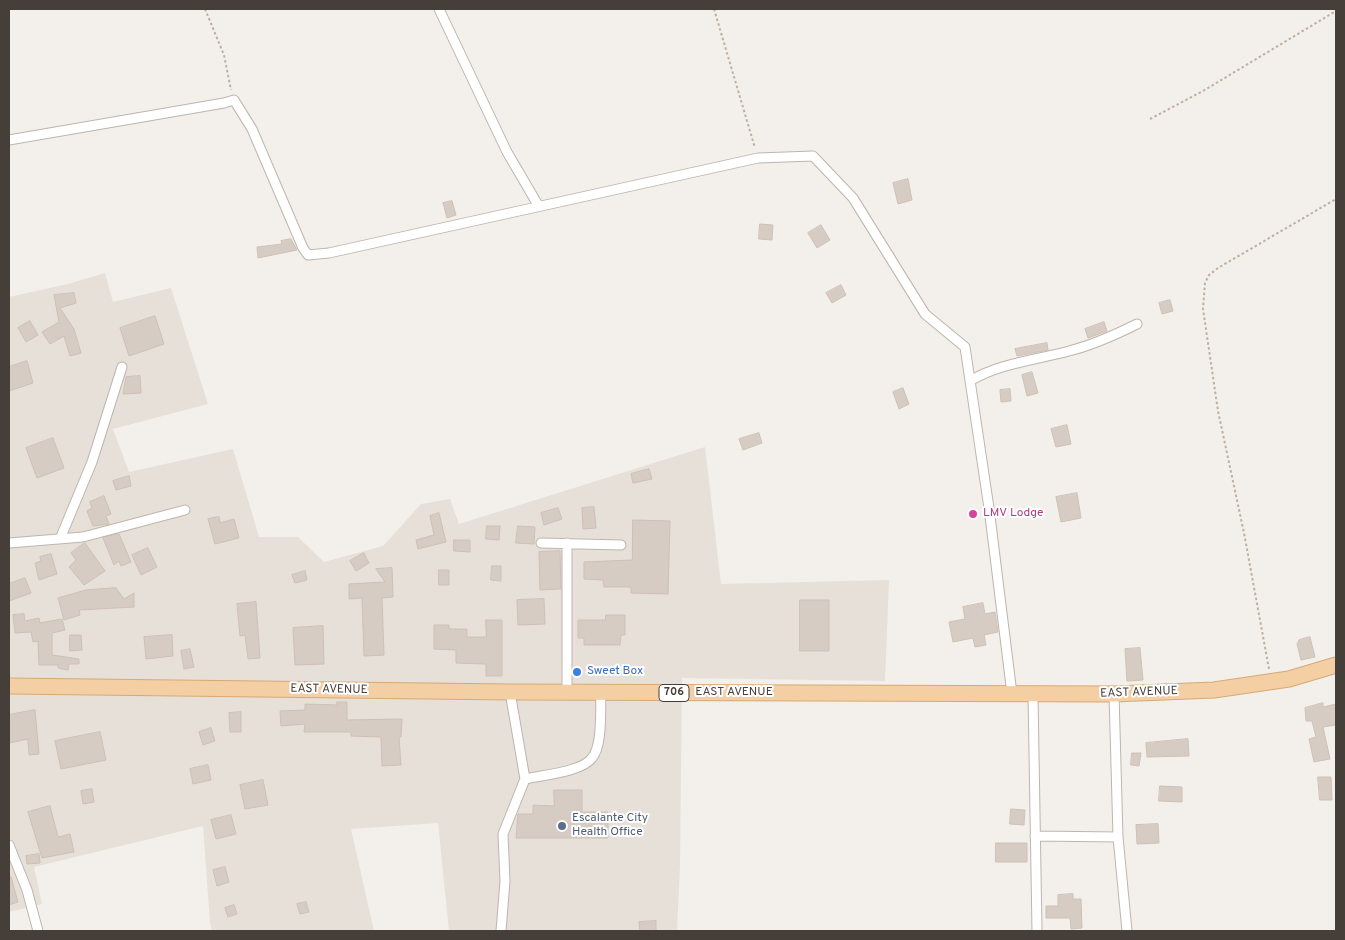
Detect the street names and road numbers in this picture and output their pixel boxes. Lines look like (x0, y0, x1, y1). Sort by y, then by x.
street label: EAST AVENUE (290, 682, 368, 698)
road number: 706 (659, 684, 689, 701)
street label: EAST AVENUE (1100, 684, 1178, 702)
street label: EAST AVENUE (695, 686, 773, 700)

